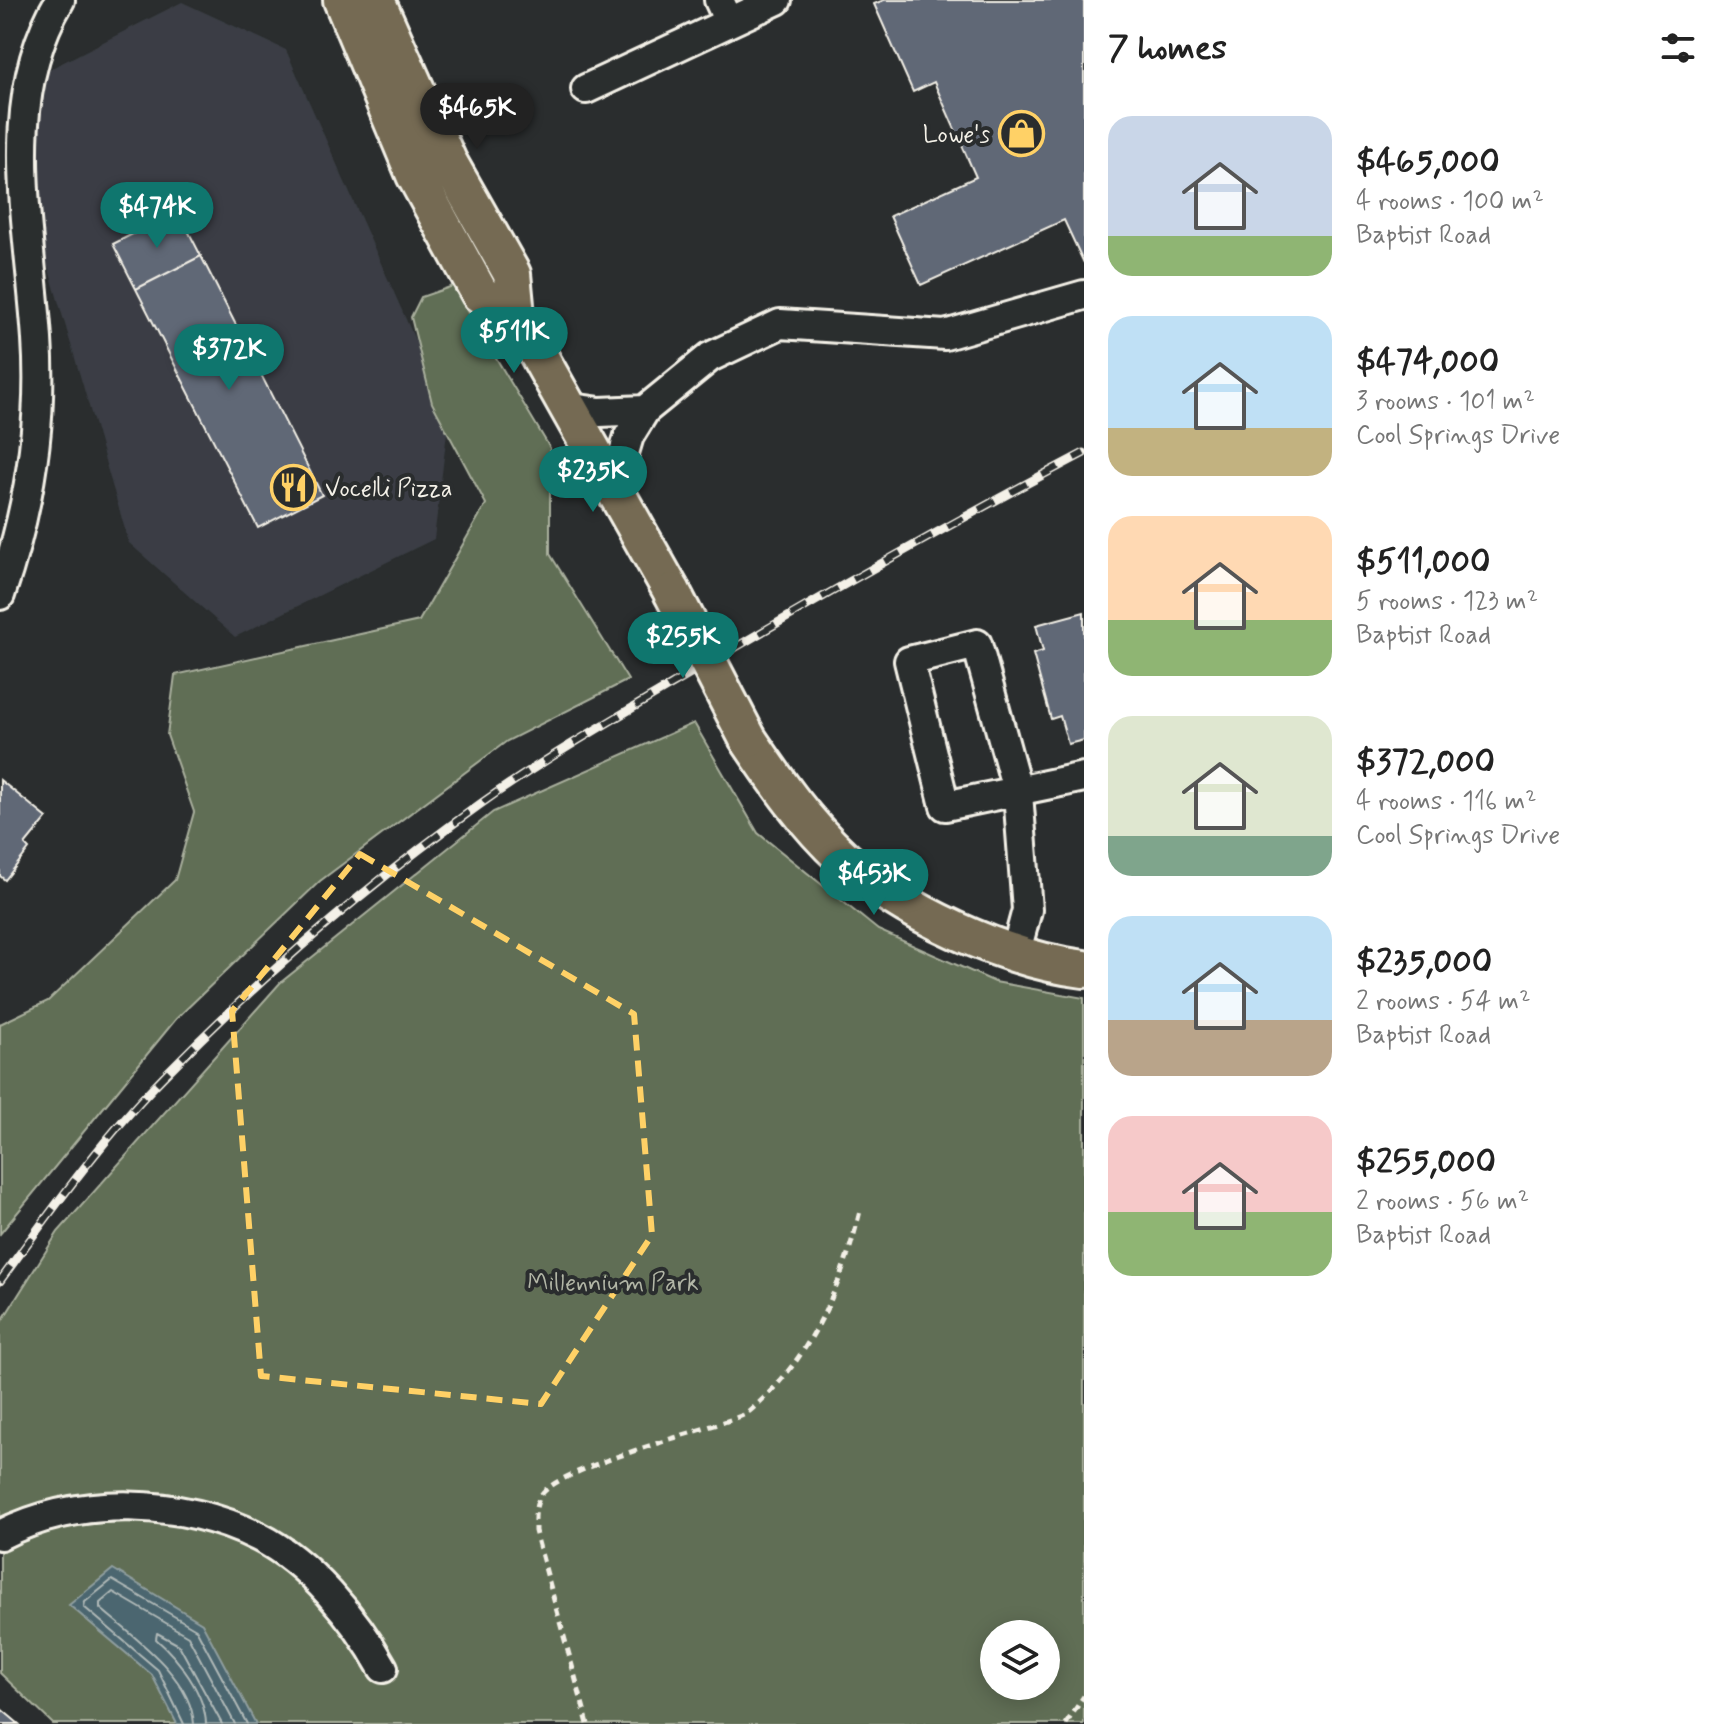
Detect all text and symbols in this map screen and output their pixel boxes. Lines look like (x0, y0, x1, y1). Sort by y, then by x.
text: 7 homes (1108, 26, 1227, 71)
icon: filters (1656, 26, 1700, 70)
pin: $465K (421, 83, 533, 151)
text: $465K (438, 92, 516, 126)
shop icon: Lowe's (997, 110, 1045, 158)
place label: Lowe's (923, 120, 990, 151)
text: $465,000 (1356, 140, 1500, 185)
icon: home (1172, 148, 1268, 244)
pin: $474K (101, 182, 213, 250)
text: 4 rooms · 100 m² (1356, 185, 1544, 219)
text: $474K (118, 191, 196, 225)
text: Baptist Road (1356, 219, 1491, 253)
pin: $511K (458, 307, 570, 375)
text: $511K (479, 316, 549, 350)
pin: $372K (173, 324, 285, 392)
text: $372K (192, 333, 266, 367)
text: $474,000 (1356, 340, 1499, 385)
icon: home (1172, 348, 1268, 444)
text: 3 rooms · 101 m² (1356, 385, 1535, 419)
text: Cool Springs Drive (1356, 419, 1560, 453)
pin: $235K (537, 446, 649, 514)
text: $235K (557, 455, 629, 489)
restaurant icon: Vocelli Pizza (270, 464, 318, 512)
place label: Vocelli Pizza (325, 474, 453, 505)
text: $511,000 (1356, 540, 1491, 585)
icon: home (1172, 548, 1268, 644)
text: 5 rooms · 123 m² (1356, 585, 1538, 619)
pin: $255K (627, 612, 739, 680)
text: Baptist Road (1356, 619, 1491, 653)
text: $255K (646, 621, 720, 655)
text: $372,000 (1356, 740, 1495, 785)
icon: home (1172, 748, 1268, 844)
text: 4 rooms · 116 m² (1356, 785, 1537, 819)
text: Cool Springs Drive (1356, 819, 1560, 853)
pin: $453K (818, 849, 930, 917)
text: $453K (837, 858, 911, 892)
text: $235,000 (1356, 940, 1492, 985)
icon: home (1172, 948, 1268, 1044)
text: 2 rooms · 54 m² (1356, 985, 1531, 1019)
text: Baptist Road (1356, 1019, 1491, 1053)
text: $255,000 (1356, 1140, 1496, 1185)
icon: home (1172, 1148, 1268, 1244)
text: 2 rooms · 56 m² (1356, 1185, 1529, 1219)
text: Baptist Road (1356, 1219, 1491, 1253)
park label: Millennium Park (527, 1268, 699, 1299)
map controls (980, 1620, 1060, 1700)
button: layers (980, 1620, 1060, 1700)

